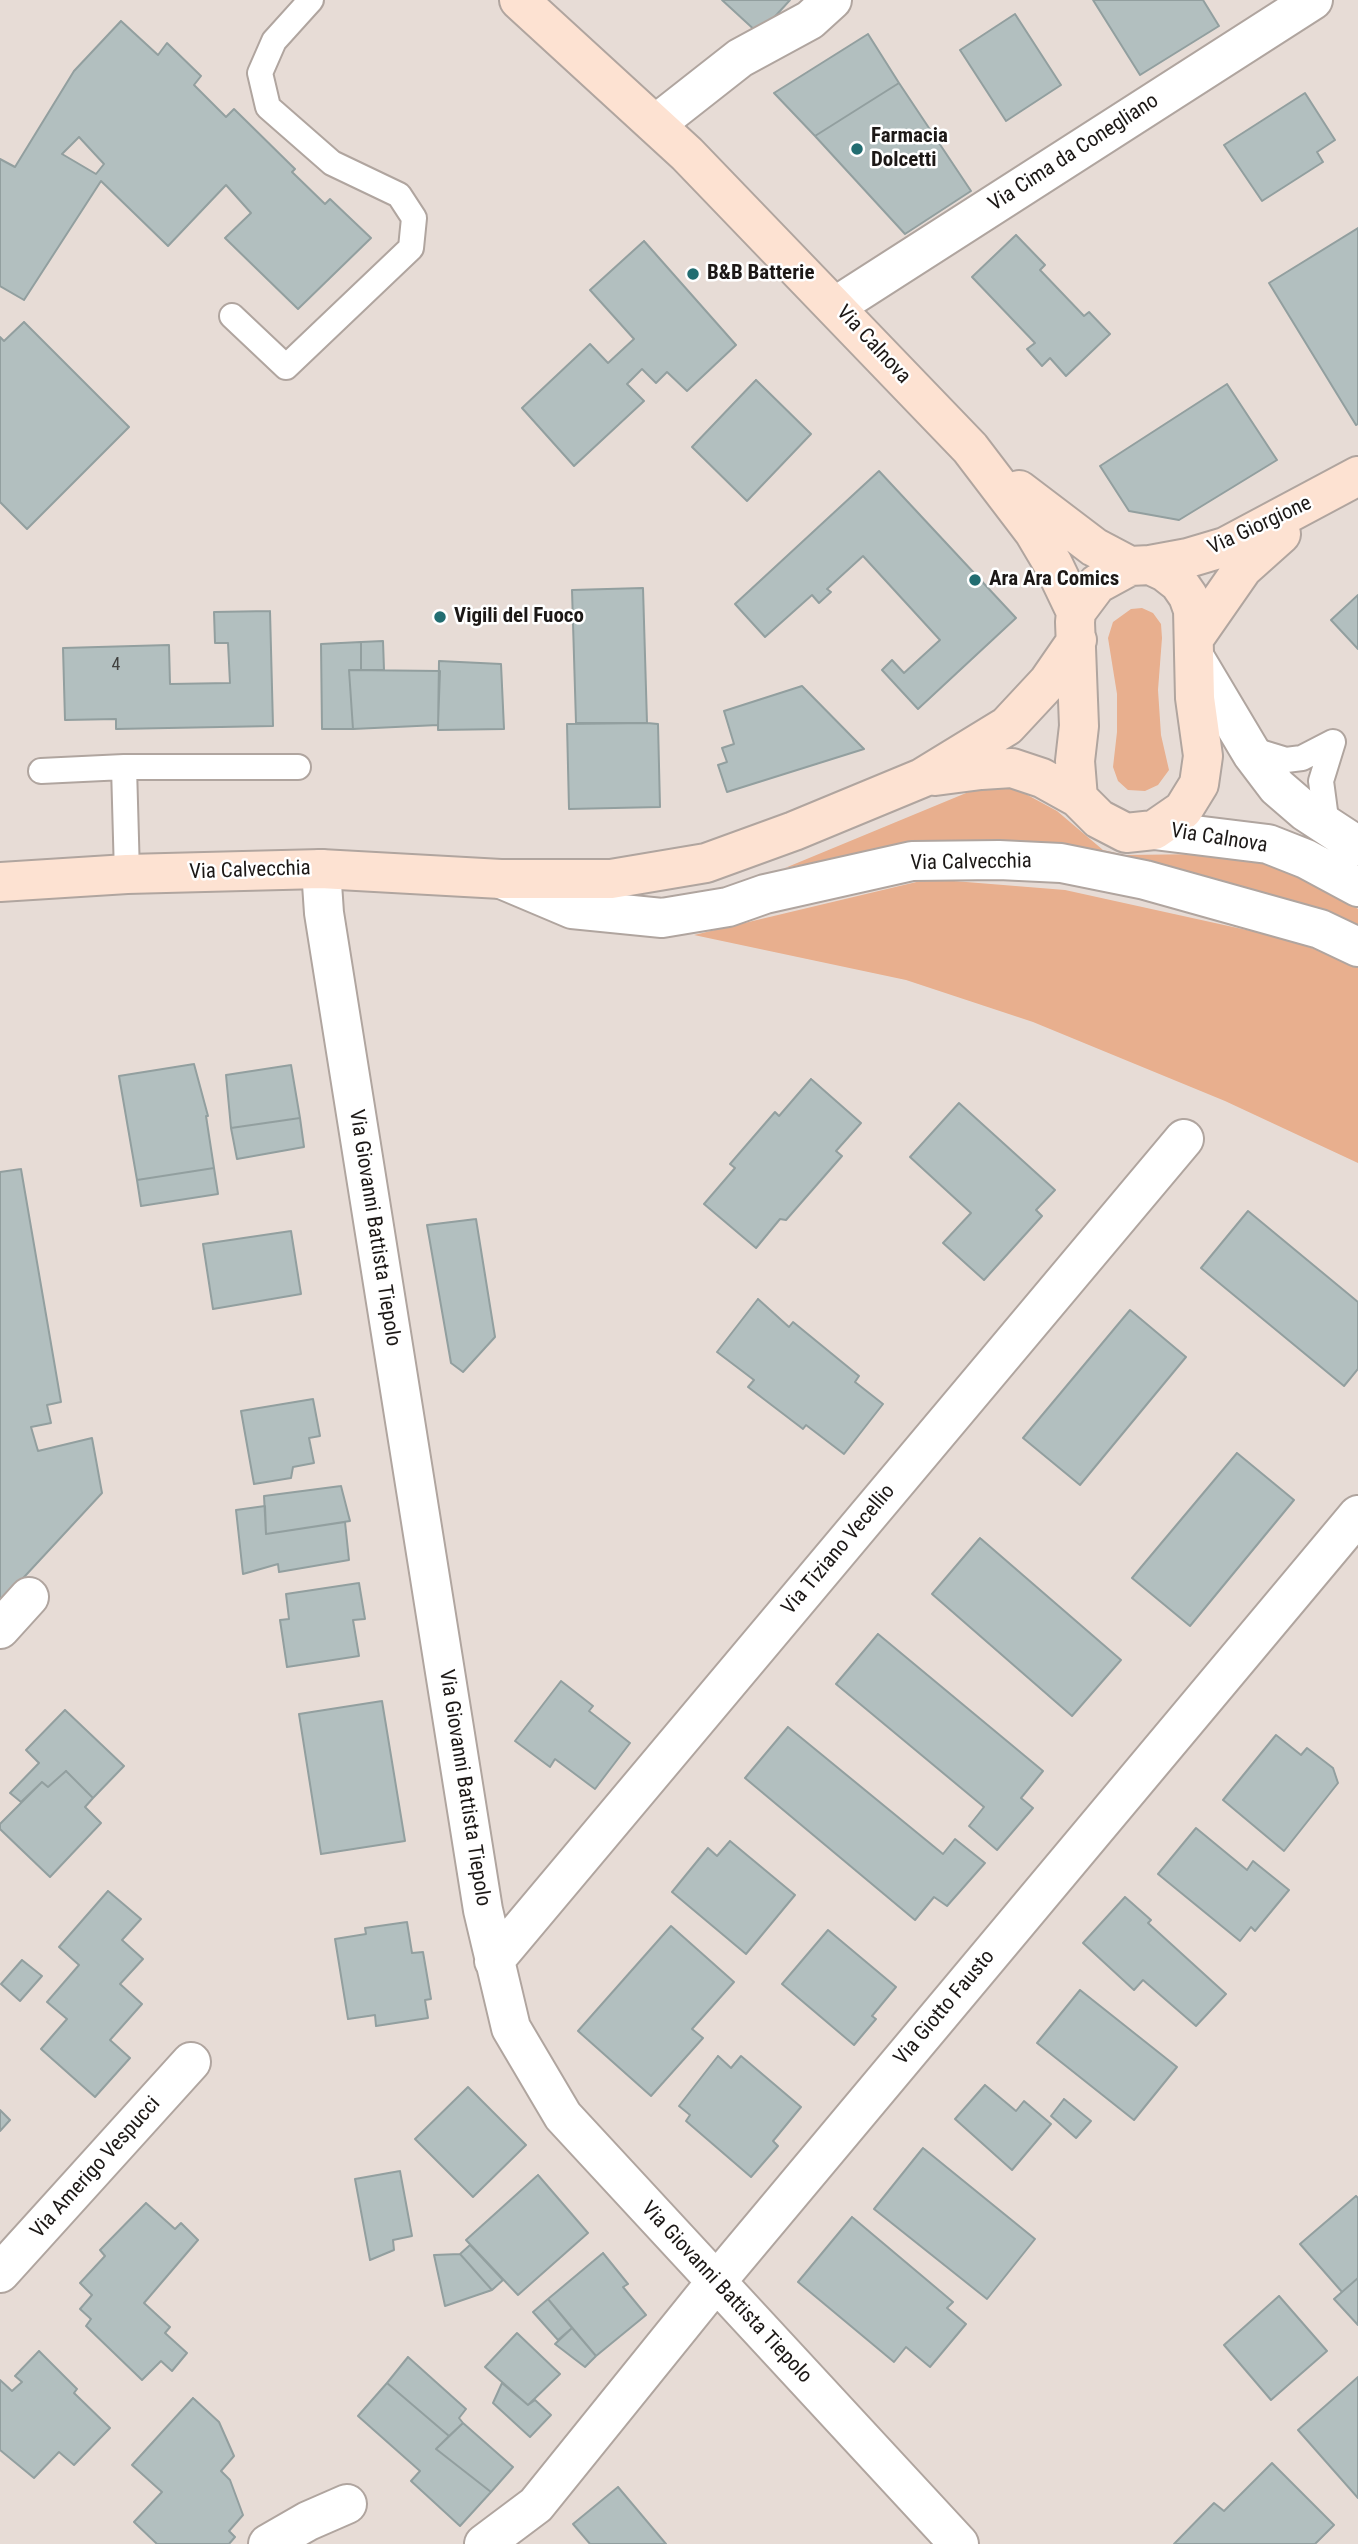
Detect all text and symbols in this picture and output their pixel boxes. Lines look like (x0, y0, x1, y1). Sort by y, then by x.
street label: Via Cima da Conegliano (984, 89, 1164, 217)
place label: Farmacia Dolcetti (871, 124, 948, 174)
marker: Farmacia Dolcetti (849, 141, 865, 157)
place label: B&B Batterie (707, 261, 814, 287)
marker: B&B Batterie (685, 266, 701, 282)
street label: Via Calnova (830, 301, 916, 389)
street label: Via Giorgione (1204, 491, 1316, 561)
place label: Ara Ara Comics (989, 567, 1119, 593)
marker: Ara Ara Comics (967, 572, 983, 588)
place label: Vigili del Fuoco (454, 604, 584, 630)
marker: Vigili del Fuoco (432, 609, 448, 625)
house number: 4 (112, 654, 120, 676)
street label: Via Calnova (1169, 819, 1269, 859)
street label: Via Calvecchia (910, 849, 1032, 877)
street label: Via Calvecchia (189, 856, 311, 886)
street label: Via Giovanni Battista Tiepolo (343, 1108, 405, 1348)
street label: Via Tiziano Vecellio (777, 1480, 901, 1620)
street label: Via Giovanni Battista Tiepolo (433, 1668, 495, 1908)
street label: Via Giotto Fausto (889, 1945, 1001, 2071)
street label: Via Amerigo Vespucci (26, 2092, 166, 2244)
street label: Via Giovanni Battista Tiepolo (635, 2197, 817, 2389)

